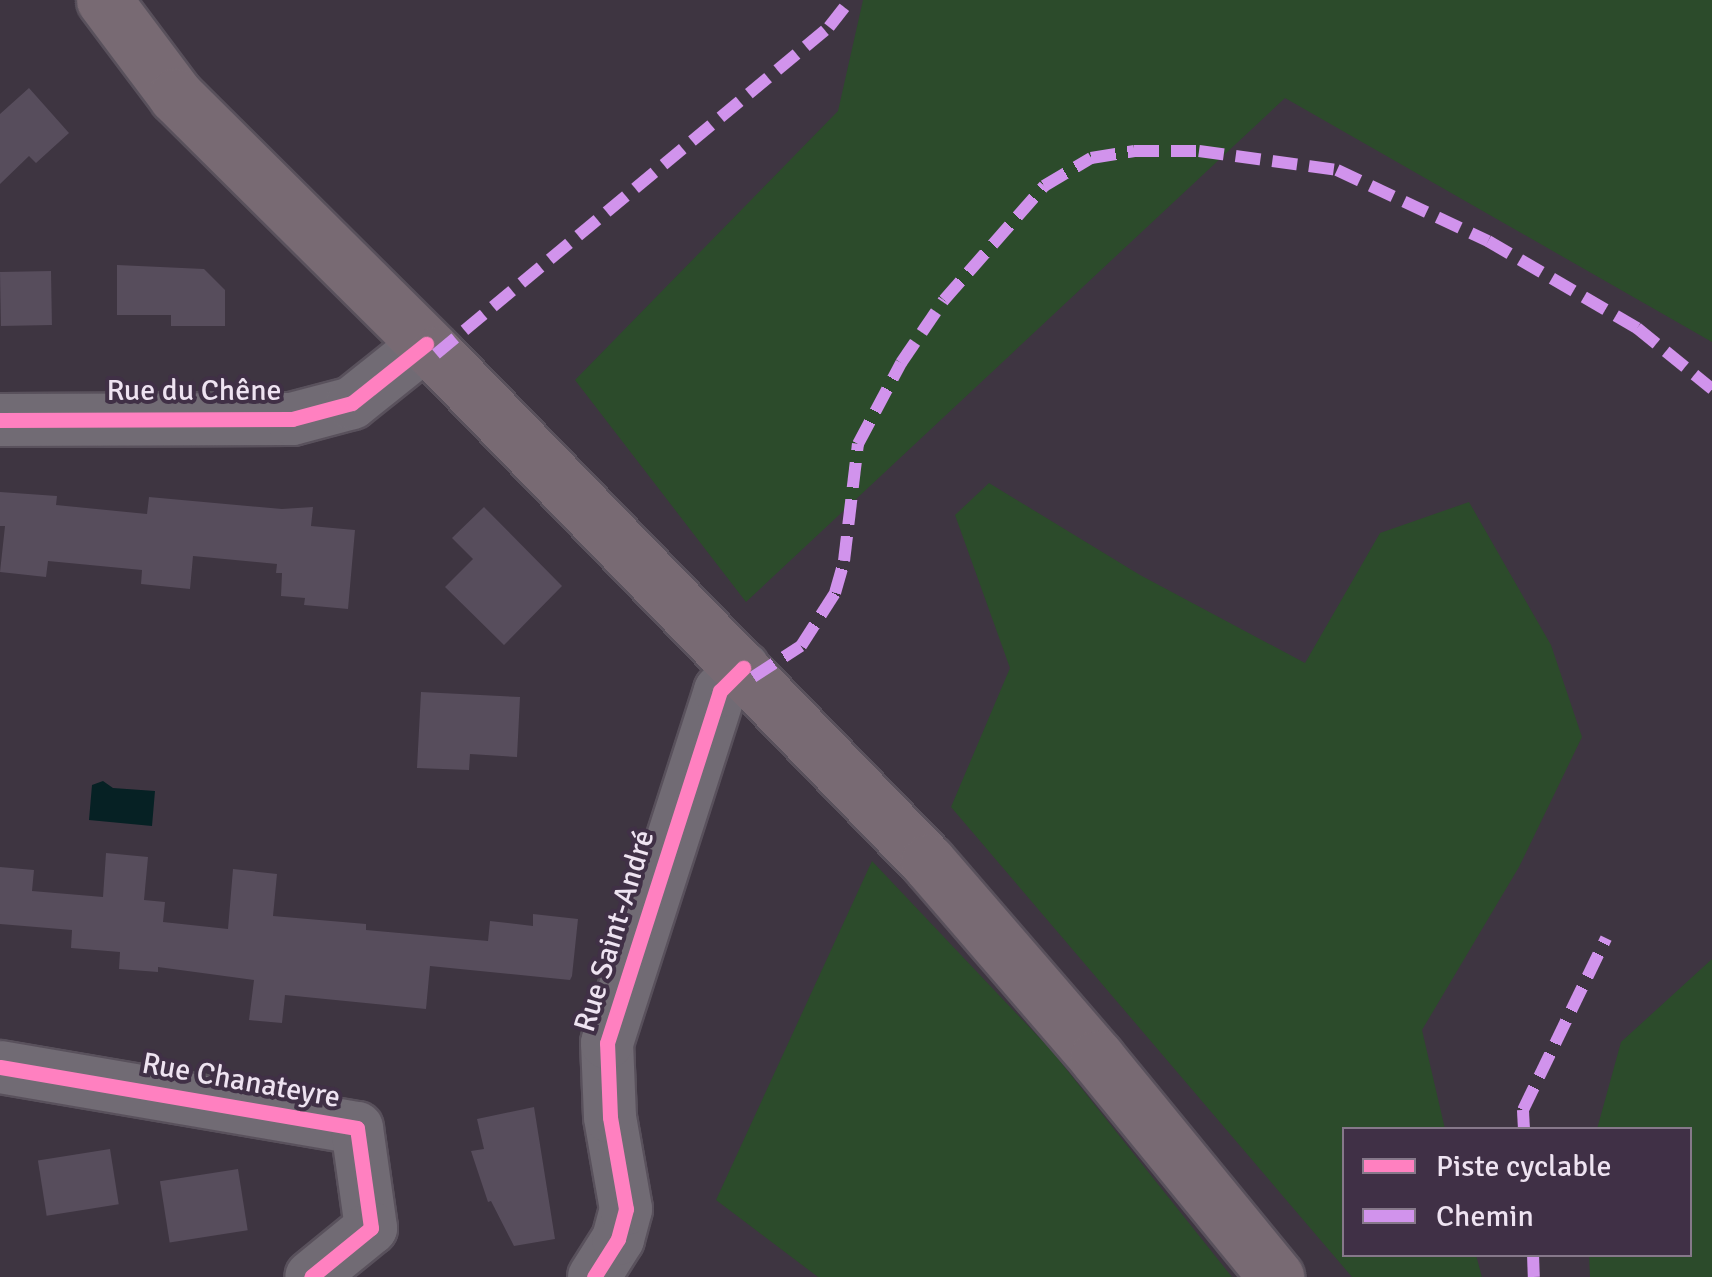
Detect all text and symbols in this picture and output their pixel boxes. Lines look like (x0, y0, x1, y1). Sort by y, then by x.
street label: Rue du Chêne (106, 373, 282, 409)
street label: Rue Saint-André (567, 826, 663, 1036)
street label: Rue Chanateyre (139, 1046, 343, 1116)
legend (1342, 1127, 1692, 1257)
text: Piste cyclable (1436, 1148, 1612, 1185)
text: Chemin (1436, 1198, 1534, 1235)

